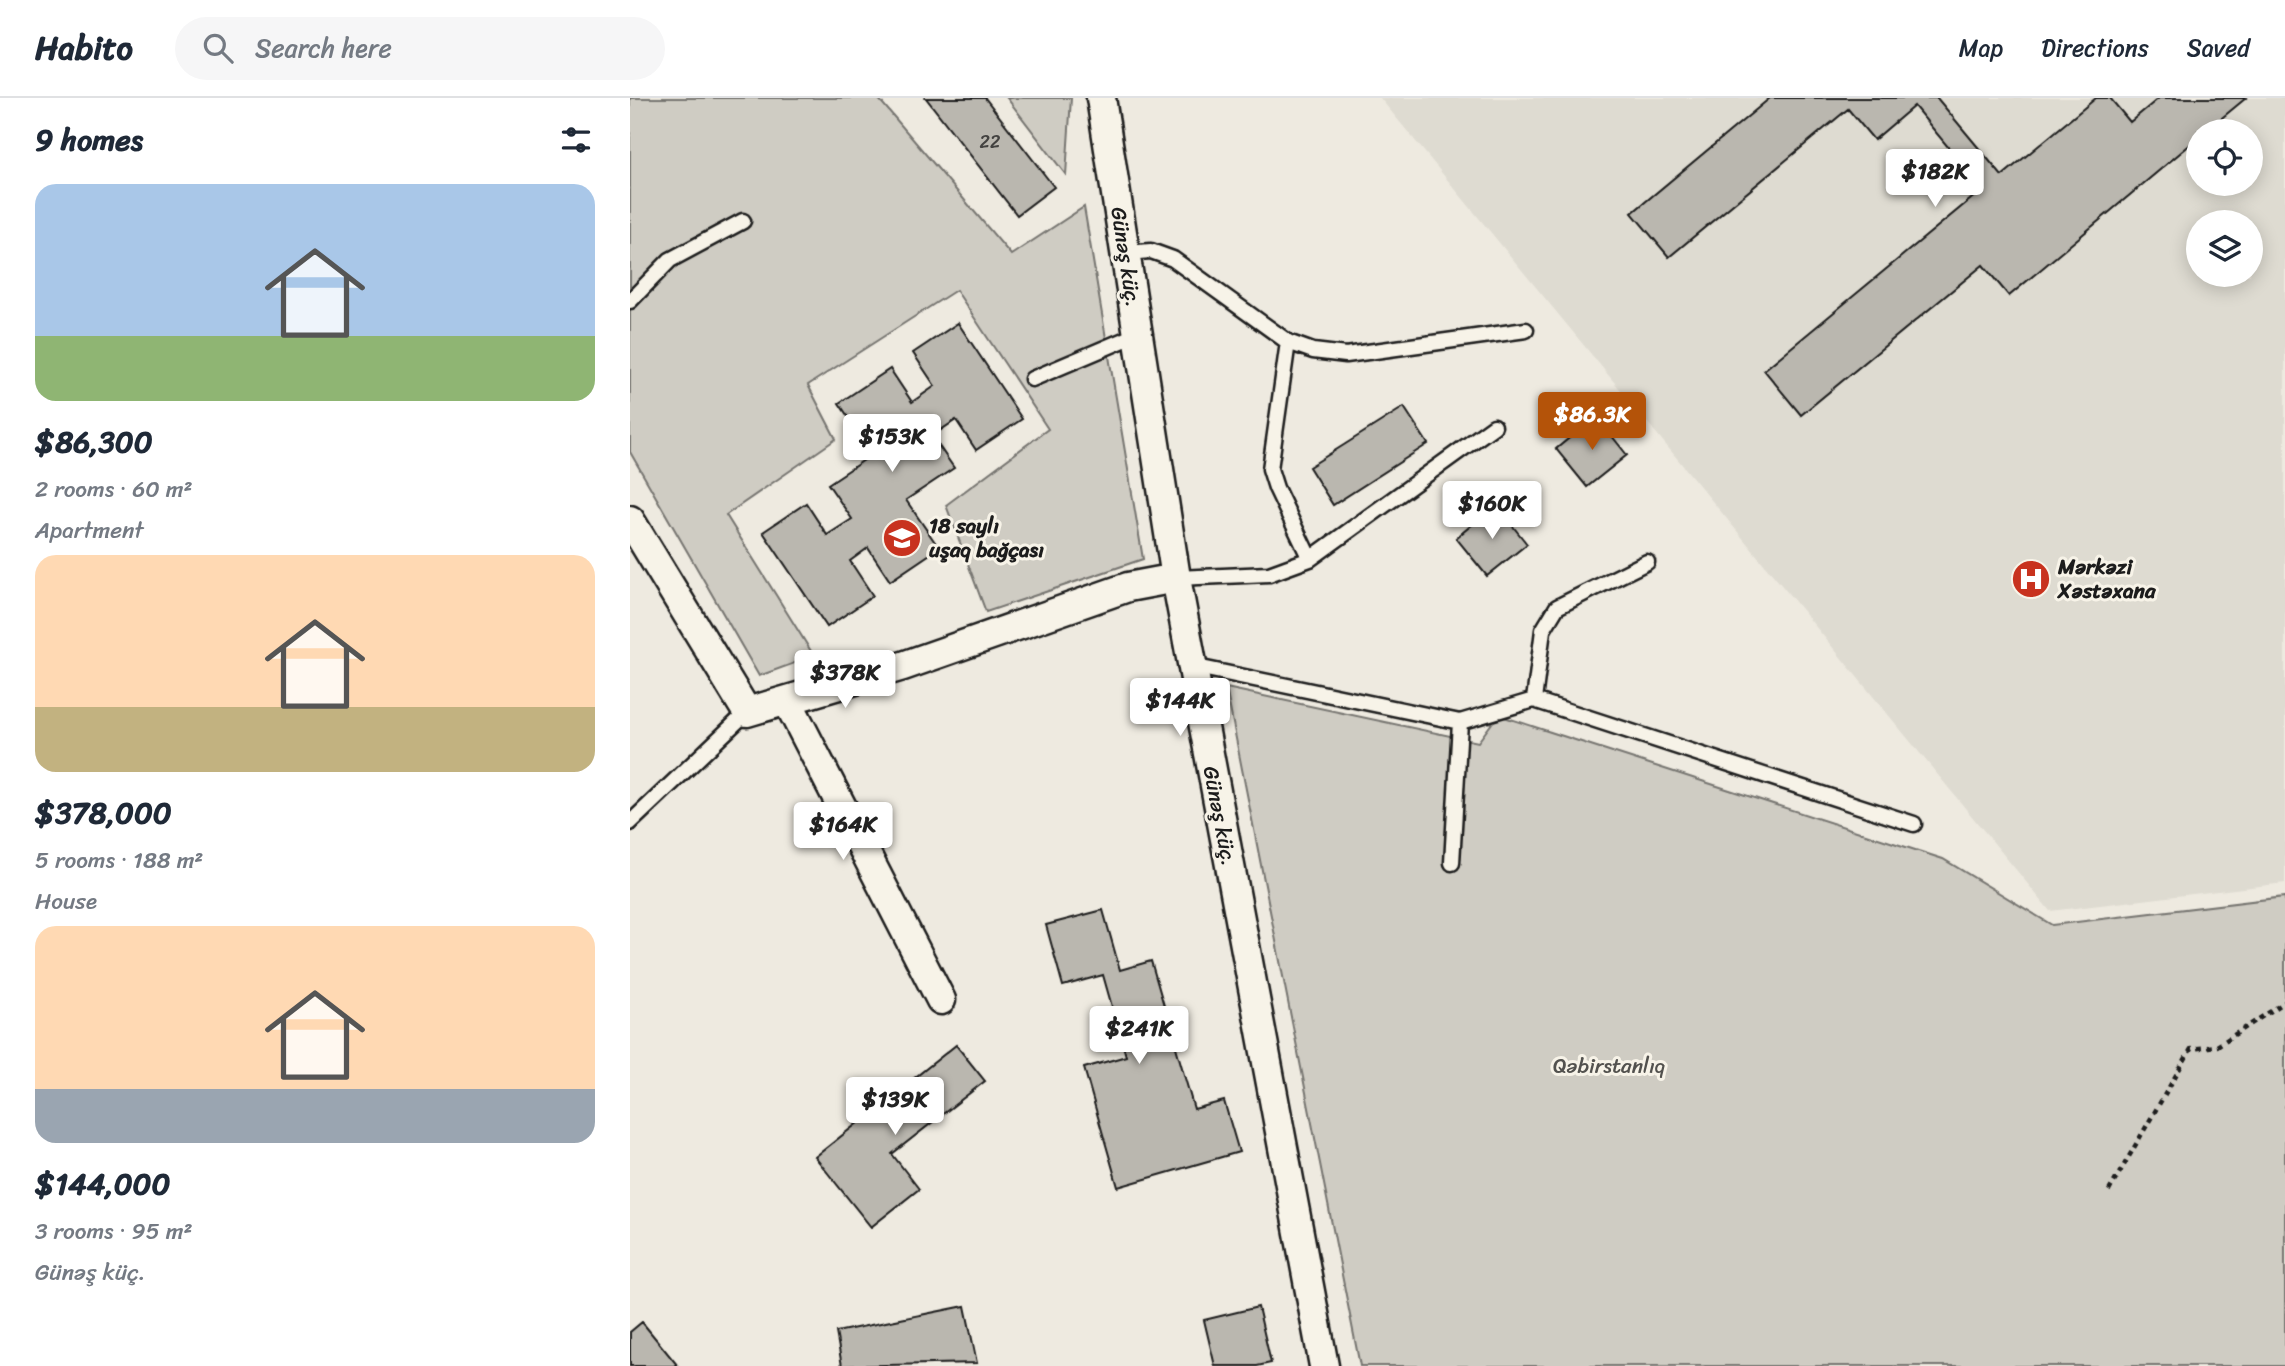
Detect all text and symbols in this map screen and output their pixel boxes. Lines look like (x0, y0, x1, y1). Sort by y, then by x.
search box (175, 17, 665, 80)
text: Habito (35, 19, 133, 77)
text: Search here (255, 25, 392, 71)
text: Map (1959, 27, 2003, 69)
text: Directions (2041, 27, 2149, 69)
text: Saved (2187, 27, 2250, 69)
icon: search (199, 29, 237, 67)
text: 9 homes (35, 113, 143, 167)
map controls (2186, 119, 2263, 287)
button: locate (2186, 119, 2263, 196)
icon: filters (557, 121, 595, 159)
house number: 22 (980, 126, 1000, 158)
pin: $182K (1886, 150, 1984, 209)
text: $182K (1902, 151, 1968, 192)
street label: Günəş küç. (1099, 204, 1153, 310)
button: layers (2186, 210, 2263, 287)
icon: home (252, 230, 378, 356)
pin: $86.3K (1535, 392, 1649, 452)
text: $86.3K (1554, 394, 1630, 435)
pin: $153K (843, 414, 941, 474)
text: $86,300 (35, 415, 153, 469)
text: $153K (859, 416, 925, 457)
text: 2 rooms · 60 m² (35, 469, 193, 510)
pin: $160K (1443, 482, 1541, 541)
text: $160K (1459, 483, 1525, 524)
place label: 18 saylı uşaq bağçası (929, 507, 1044, 569)
text: Apartment (35, 510, 144, 551)
school or university icon: 18 saylı uşaq bağçası (881, 517, 923, 559)
place label: Mərkəzi Xəstəxana (2056, 548, 2157, 610)
hospital icon: Mərkəzi Xəstəxana (2010, 558, 2052, 600)
icon: home (252, 601, 378, 727)
pin: $378K (796, 650, 894, 710)
text: $378K (810, 652, 880, 693)
pin: $144K (1131, 678, 1229, 738)
text: $144K (1146, 680, 1214, 721)
street label: Günəş küç. (1192, 763, 1248, 869)
text: $378,000 (35, 786, 172, 840)
pin: $164K (794, 802, 892, 862)
text: $164K (810, 804, 876, 845)
text: 5 rooms · 188 m² (35, 840, 203, 881)
text: House (35, 881, 97, 922)
icon: home (252, 972, 378, 1098)
pin: $241K (1090, 1006, 1188, 1066)
text: $241K (1106, 1008, 1172, 1049)
park label: Qəbirstanlıq (1553, 1047, 1665, 1085)
pin: $139K (846, 1077, 944, 1137)
text: $139K (862, 1079, 928, 1120)
text: $144,000 (35, 1157, 171, 1211)
text: 3 rooms · 95 m² (35, 1211, 192, 1252)
text: Günəş küç. (35, 1252, 145, 1293)

